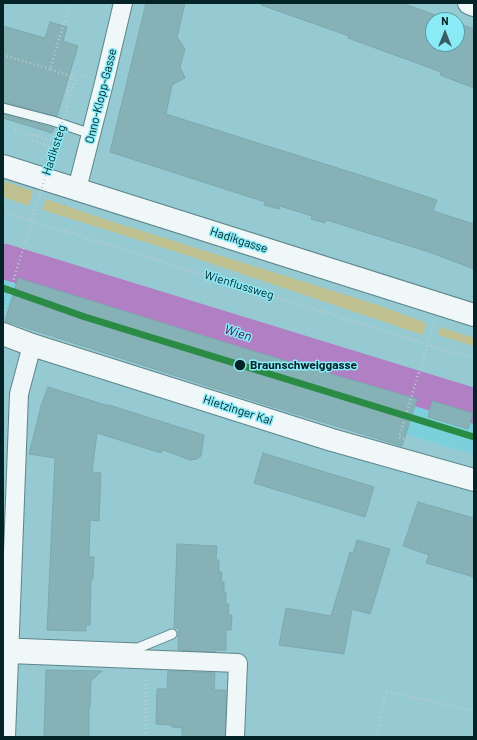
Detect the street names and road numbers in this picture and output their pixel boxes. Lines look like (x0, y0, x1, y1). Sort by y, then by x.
street label: Onno-Klopp-Gasse (82, 47, 120, 145)
street label: Hadiksteg (39, 123, 69, 177)
street label: Hadikgasse (208, 224, 270, 256)
street label: Wienflussweg (202, 268, 276, 302)
street label: Hietzinger Kai (201, 392, 275, 428)

